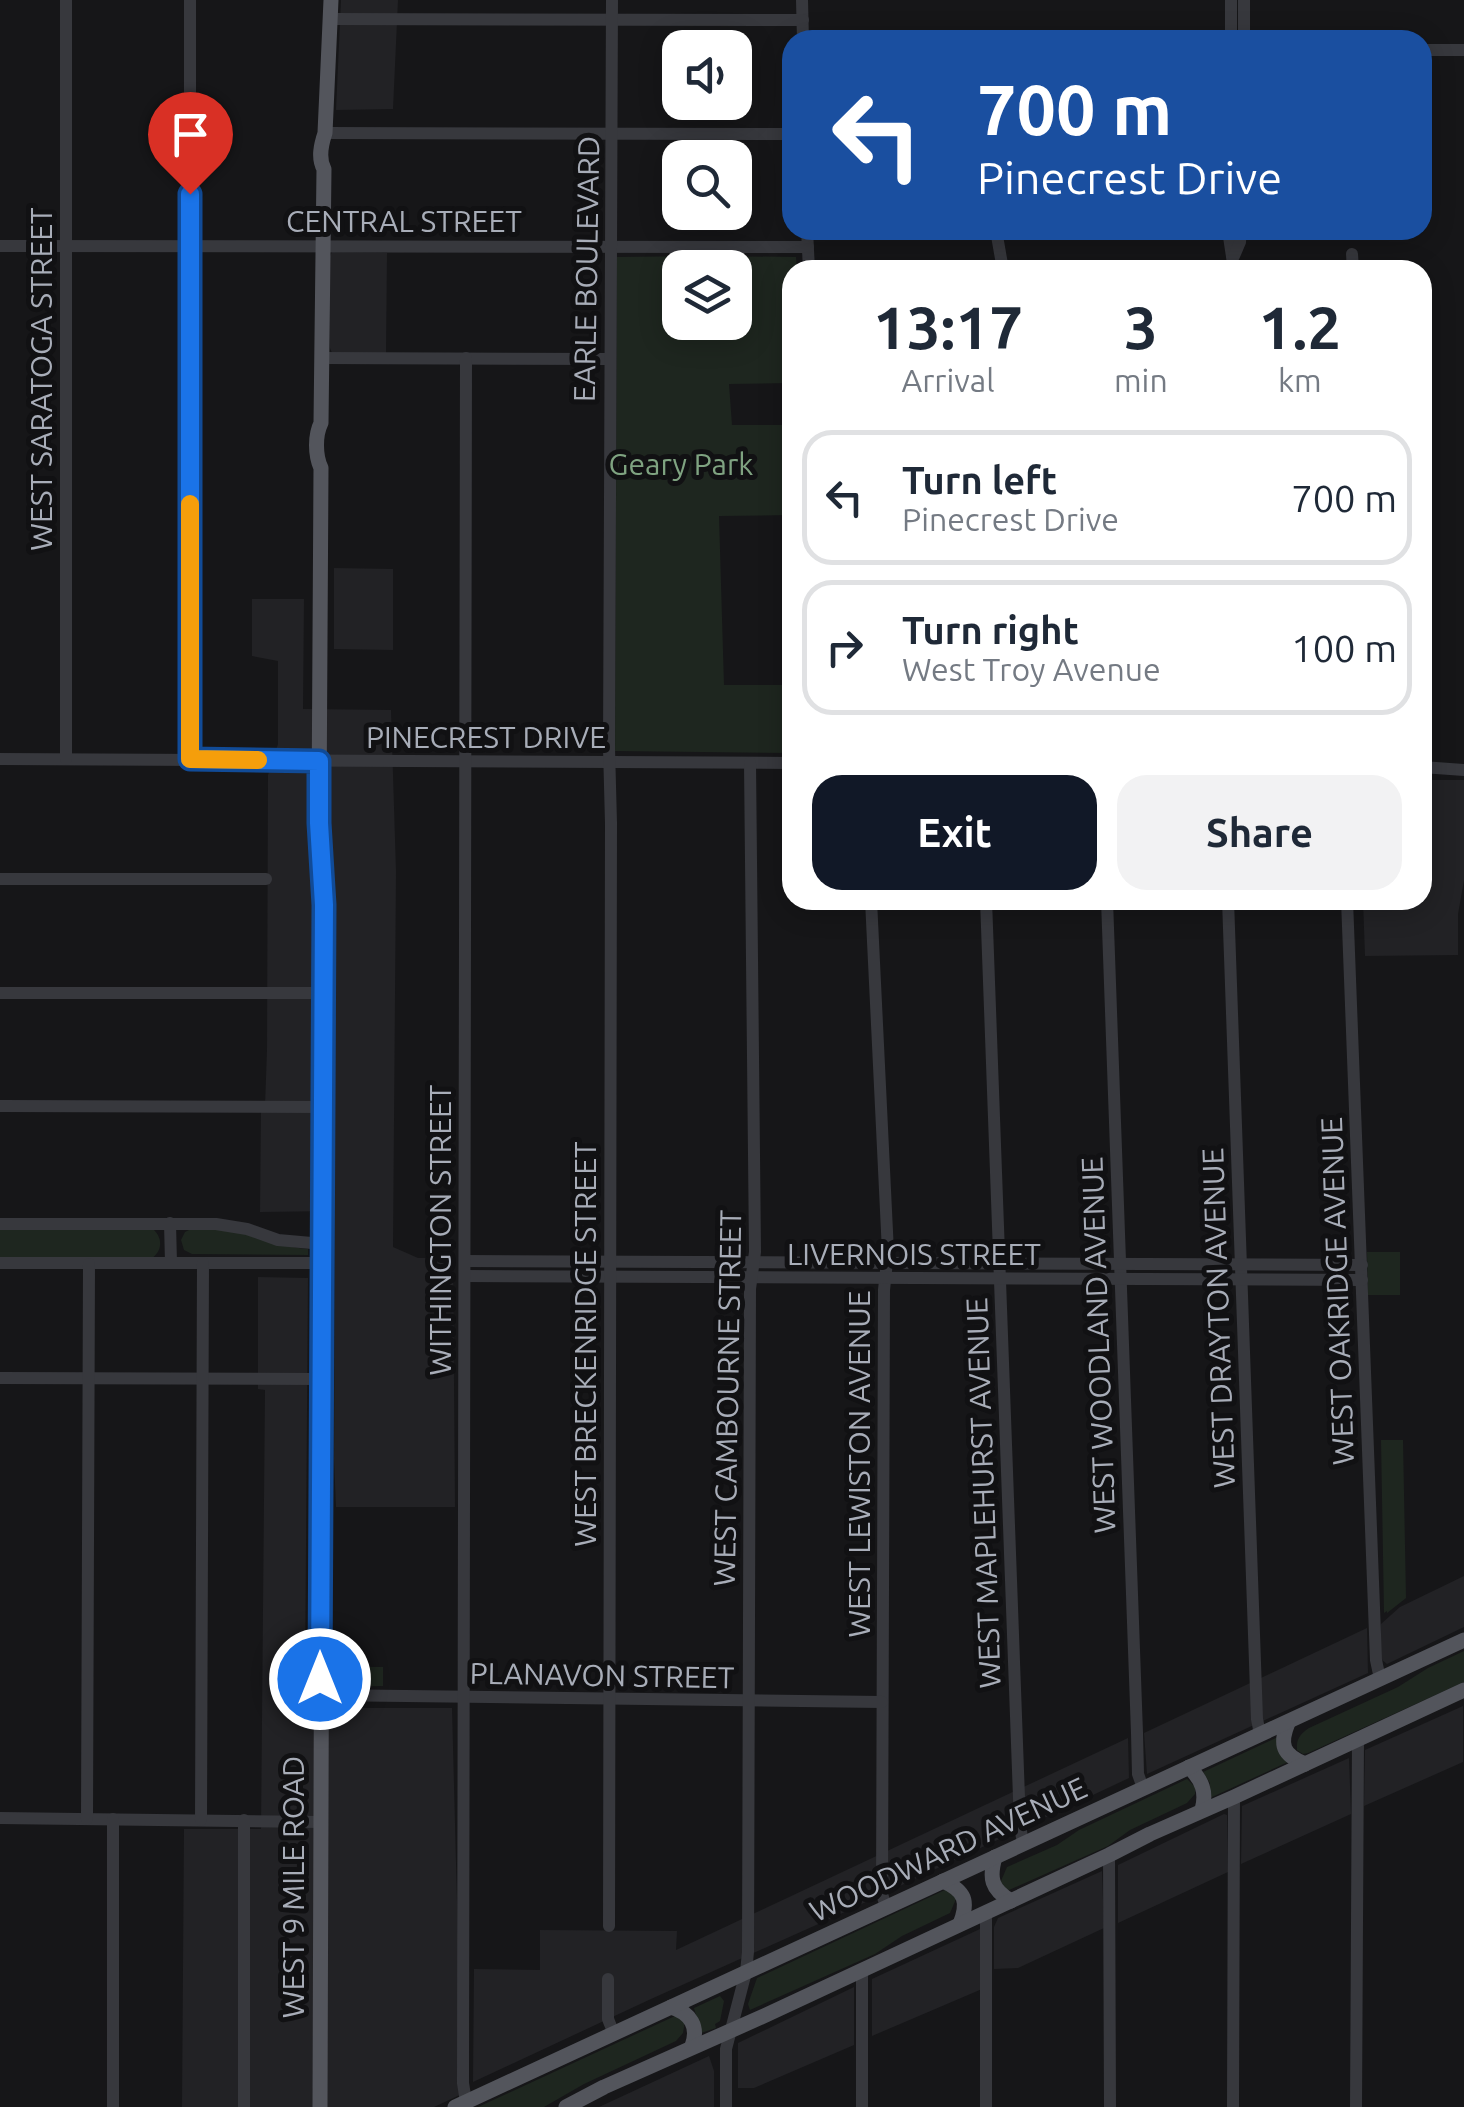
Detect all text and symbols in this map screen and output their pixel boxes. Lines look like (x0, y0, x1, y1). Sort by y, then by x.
map controls (662, 30, 752, 340)
button: sound (662, 30, 752, 120)
icon: left (812, 70, 942, 200)
text: 700 m (977, 70, 1172, 148)
pin (148, 92, 233, 195)
icon: arrive (163, 107, 218, 162)
street label: EARLE BOULEVARD (567, 136, 605, 402)
button: search (662, 140, 752, 230)
text: Pinecrest Drive (977, 152, 1282, 203)
street label: CENTRAL STREET (286, 204, 522, 238)
street label: WEST SARATOGA STREET (24, 207, 58, 551)
button: layers (662, 250, 752, 340)
text: 13:17 (873, 293, 1023, 360)
text: 3 (1124, 293, 1158, 360)
text: 1.2 (1259, 293, 1341, 360)
text: Arrival (901, 362, 995, 398)
text: min (1114, 362, 1168, 398)
text: km (1278, 362, 1322, 398)
park label: Geary Park (609, 447, 753, 481)
text: Turn left (902, 459, 1057, 501)
icon: left (817, 470, 872, 525)
text: 700 m (1291, 477, 1397, 519)
text: Pinecrest Drive (902, 501, 1119, 537)
text: Turn right (902, 609, 1079, 651)
icon: right (817, 620, 872, 675)
text: 100 m (1291, 627, 1397, 669)
text: West Troy Avenue (902, 651, 1161, 687)
street label: PINECREST DRIVE (366, 720, 606, 754)
button: Exit (812, 775, 1097, 890)
button: Share (1117, 775, 1402, 890)
street label: WITHINGTON STREET (423, 1084, 457, 1376)
street label: WEST OAKRIDGE AVENUE (1314, 1116, 1360, 1466)
street label: WEST BRECKENRIDGE STREET (568, 1141, 602, 1547)
street label: WEST DRAYTON AVENUE (1195, 1147, 1241, 1489)
street label: WEST WOODLAND AVENUE (1074, 1156, 1122, 1534)
street label: WEST CAMBOURNE STREET (707, 1209, 747, 1587)
street label: LIVERNOIS STREET (787, 1237, 1041, 1271)
street label: WEST LEWISTON AVENUE (842, 1290, 876, 1638)
street label: WEST MAPLEHURST AVENUE (959, 1297, 1007, 1689)
position arrow (268, 1627, 372, 1731)
street label: PLANAVON STREET (469, 1656, 735, 1694)
street label: WEST 9 MILE ROAD (276, 1756, 310, 2018)
street label: WOODWARD AVENUE (804, 1770, 1092, 1928)

